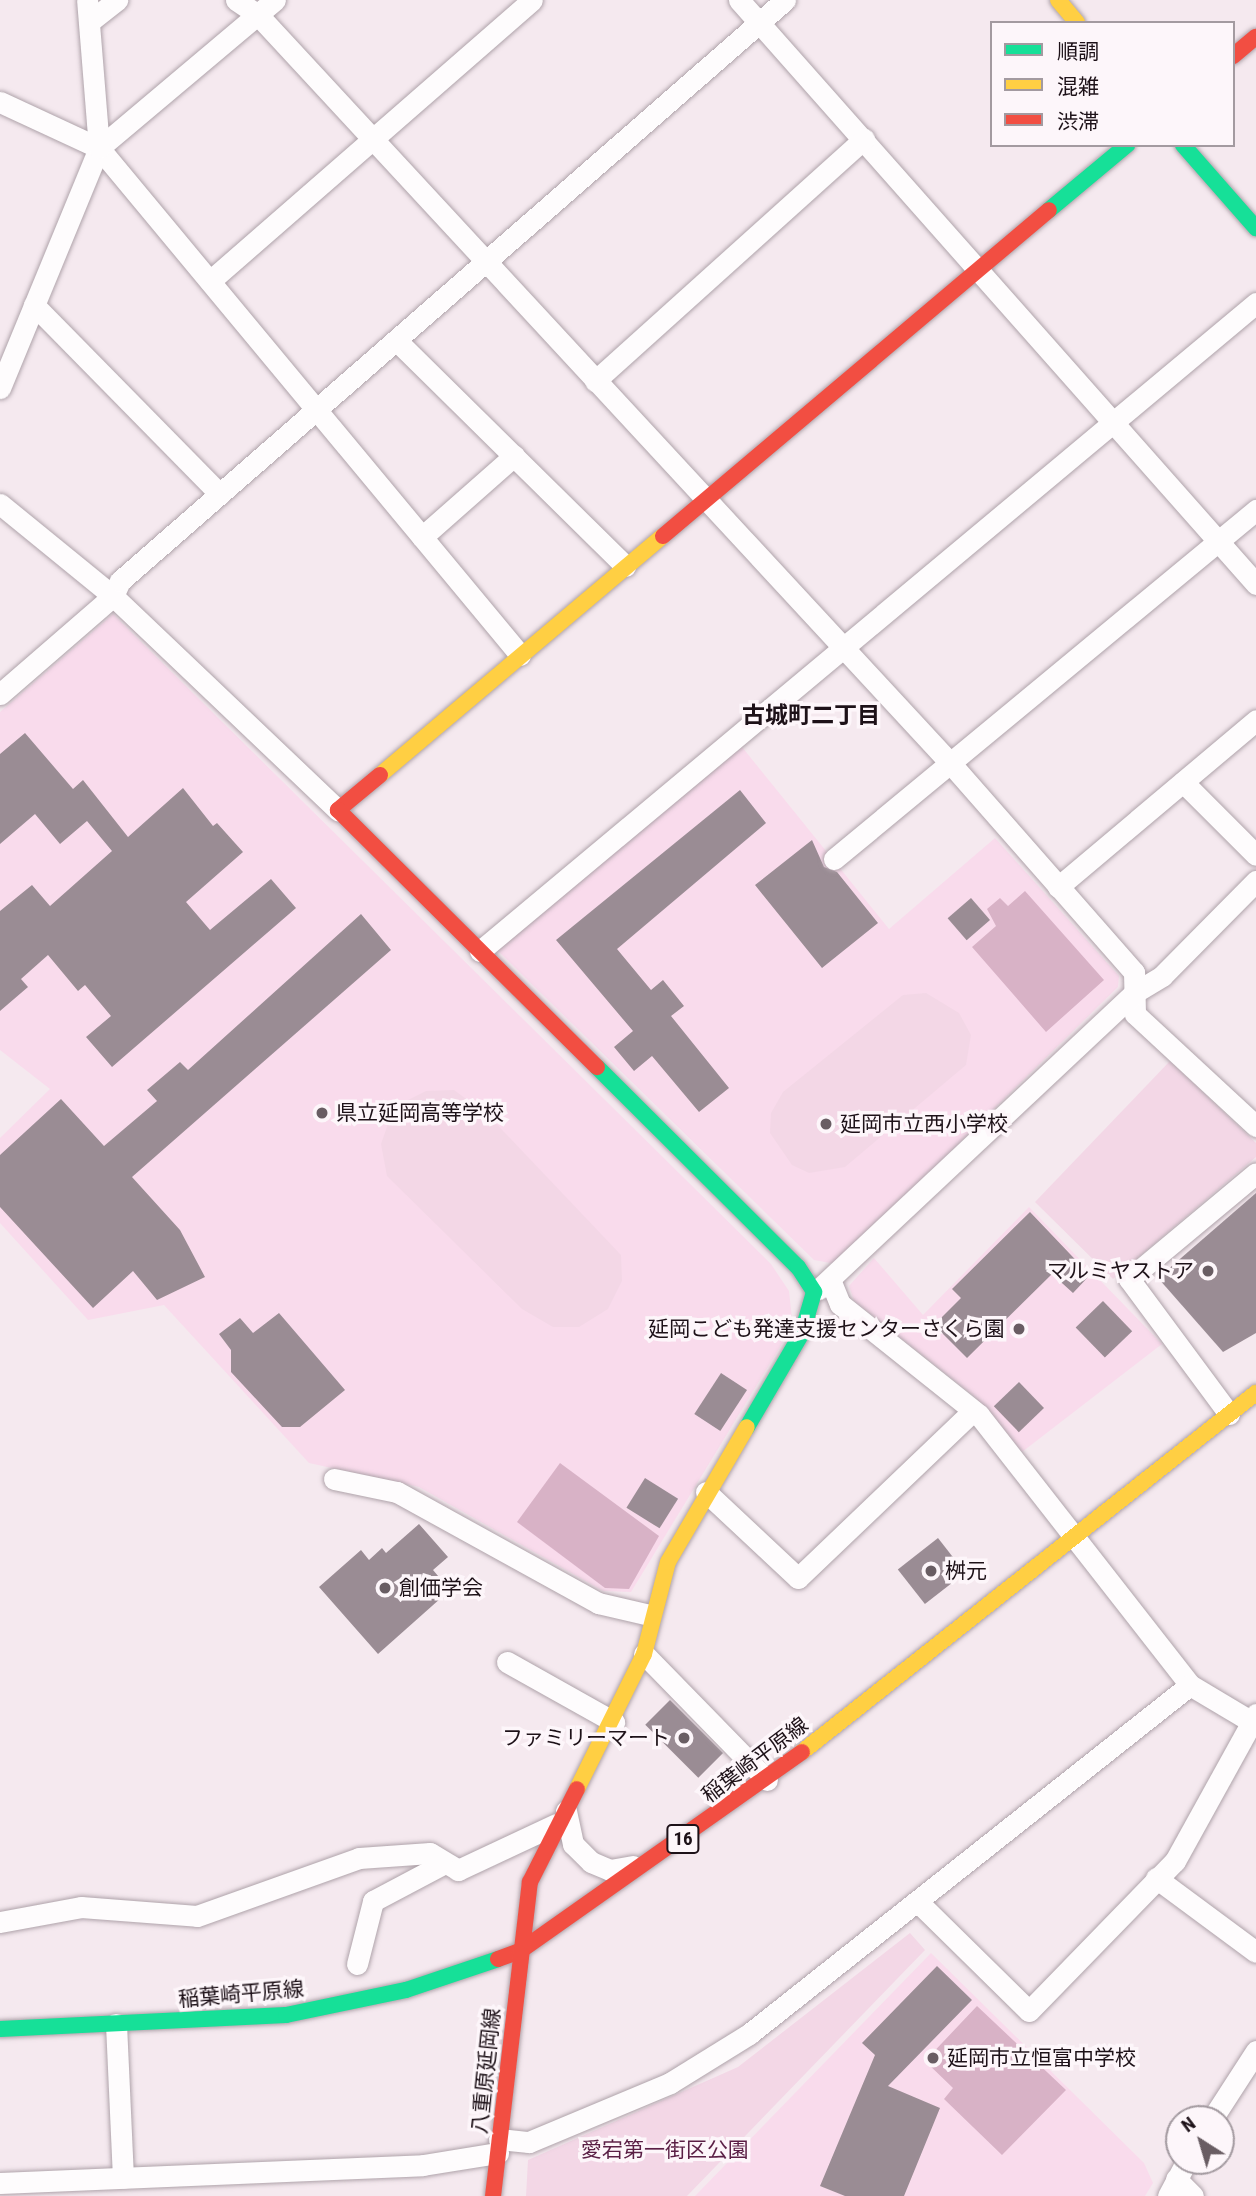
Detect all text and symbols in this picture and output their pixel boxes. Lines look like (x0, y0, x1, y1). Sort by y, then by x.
legend (990, 21, 1235, 147)
text: 順調 (1057, 40, 1099, 64)
text: 混雑 (1057, 75, 1099, 99)
text: 渋滞 (1057, 110, 1099, 134)
district label: 古城町二丁目 (742, 702, 880, 730)
place label: 県立延岡高等学校 (336, 1100, 504, 1126)
marker: 県立延岡高等学校 (314, 1105, 330, 1121)
place label: 延岡市立西小学校 (840, 1111, 1008, 1137)
marker: 延岡市立西小学校 (818, 1116, 834, 1132)
place label: マルミヤストア (1047, 1258, 1194, 1284)
marker: マルミヤストア (1200, 1263, 1216, 1279)
place label: 延岡こども発達支援センターさくら園 (648, 1316, 1005, 1342)
marker: 延岡こども発達支援センターさくら園 (1011, 1321, 1027, 1337)
place label: 桝元 (945, 1558, 987, 1584)
marker: 桝元 (923, 1563, 939, 1579)
place label: 創価学会 (399, 1575, 483, 1601)
marker: 創価学会 (377, 1580, 393, 1596)
street label: 稲葉崎平原線 (697, 1712, 813, 1808)
place label: ファミリーマート (502, 1725, 670, 1751)
marker: ファミリーマート (676, 1730, 692, 1746)
road number: 16 (666, 1824, 700, 1854)
street label: 稲葉崎平原線 (177, 1976, 305, 2012)
street label: 八重原延岡線 (467, 2007, 505, 2135)
place label: 延岡市立恒富中学校 (947, 2045, 1136, 2071)
marker: 延岡市立恒富中学校 (925, 2050, 941, 2066)
north arrow (1165, 2105, 1235, 2175)
text: N (1177, 2112, 1200, 2137)
park label: 愛宕第一街区公園 (581, 2137, 749, 2163)

